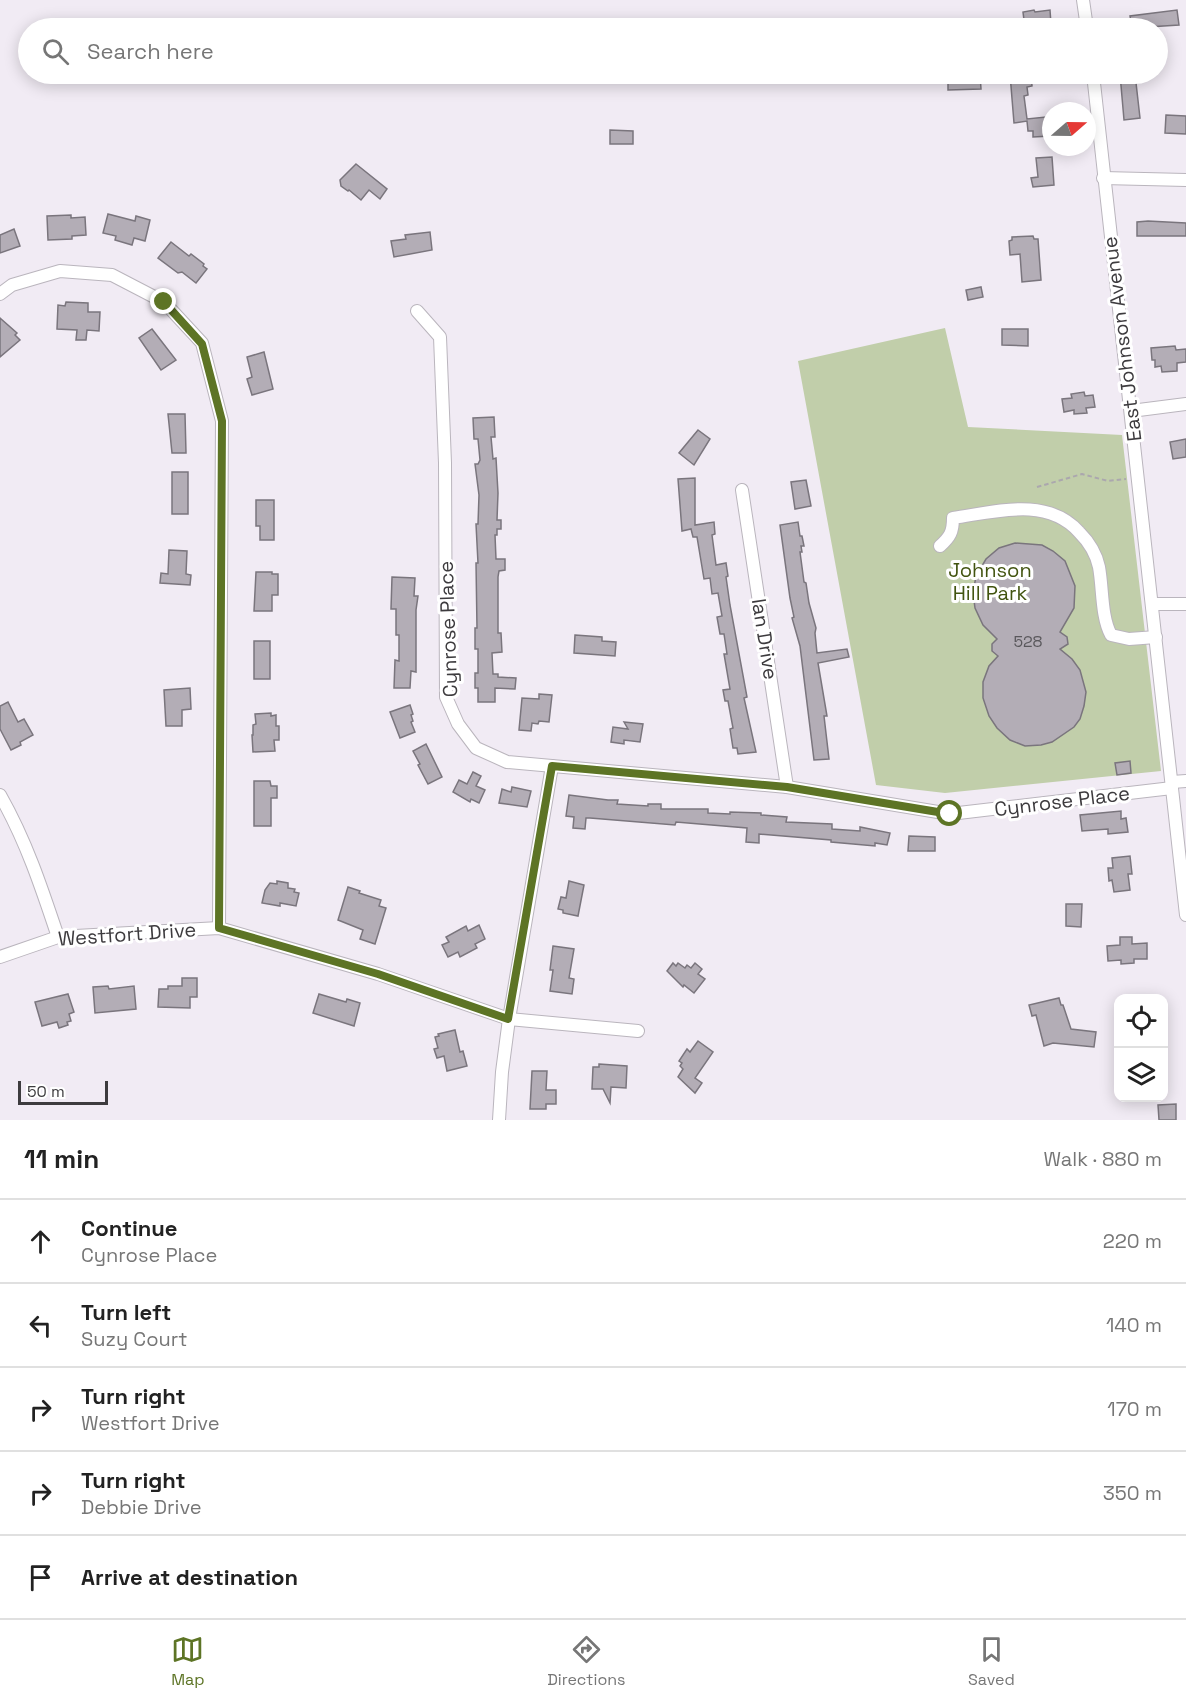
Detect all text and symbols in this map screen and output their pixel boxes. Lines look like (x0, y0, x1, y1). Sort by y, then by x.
search box (18, 18, 1168, 84)
icon: search (39, 35, 72, 68)
text: Search here (87, 37, 214, 65)
north arrow (1042, 102, 1096, 156)
street label: East Johnson Avenue (1097, 235, 1147, 443)
route end (150, 288, 176, 314)
park label: Johnson Hill Park (948, 557, 1032, 606)
street label: Cynrose Place (433, 560, 463, 698)
street label: Ian Drive (746, 597, 784, 681)
house number: 528 (1013, 631, 1043, 652)
street label: Cynrose Place (993, 780, 1131, 822)
route start (936, 800, 962, 826)
street label: Westfort Drive (57, 916, 197, 952)
map controls (1114, 994, 1168, 1102)
button: locate (1114, 994, 1168, 1048)
button: layers (1114, 1048, 1168, 1102)
scale bar (18, 1078, 108, 1106)
text: 50 m (27, 1081, 65, 1102)
text: 11 min (24, 1142, 99, 1176)
text: Walk · 880 m (1043, 1146, 1162, 1172)
text: Continue (81, 1214, 177, 1242)
icon: ahead (24, 1225, 57, 1258)
text: 220 m (1103, 1228, 1162, 1254)
text: Cynrose Place (81, 1242, 217, 1268)
text: Turn left (81, 1298, 171, 1326)
icon: left (24, 1309, 57, 1342)
text: 140 m (1106, 1312, 1162, 1338)
text: Suzy Court (81, 1326, 187, 1352)
text: Turn right (81, 1382, 186, 1410)
icon: right (24, 1393, 57, 1426)
text: 170 m (1107, 1396, 1162, 1422)
text: Westfort Drive (81, 1410, 220, 1436)
text: Turn right (81, 1466, 186, 1494)
icon: right (24, 1477, 57, 1510)
text: 350 m (1103, 1480, 1162, 1506)
text: Debbie Drive (81, 1494, 202, 1520)
icon: arrive (24, 1561, 57, 1594)
text: Arrive at destination (81, 1563, 298, 1591)
tab: Map (171, 1633, 205, 1690)
tab: Directions (547, 1633, 626, 1690)
tab: Saved (968, 1633, 1015, 1690)

